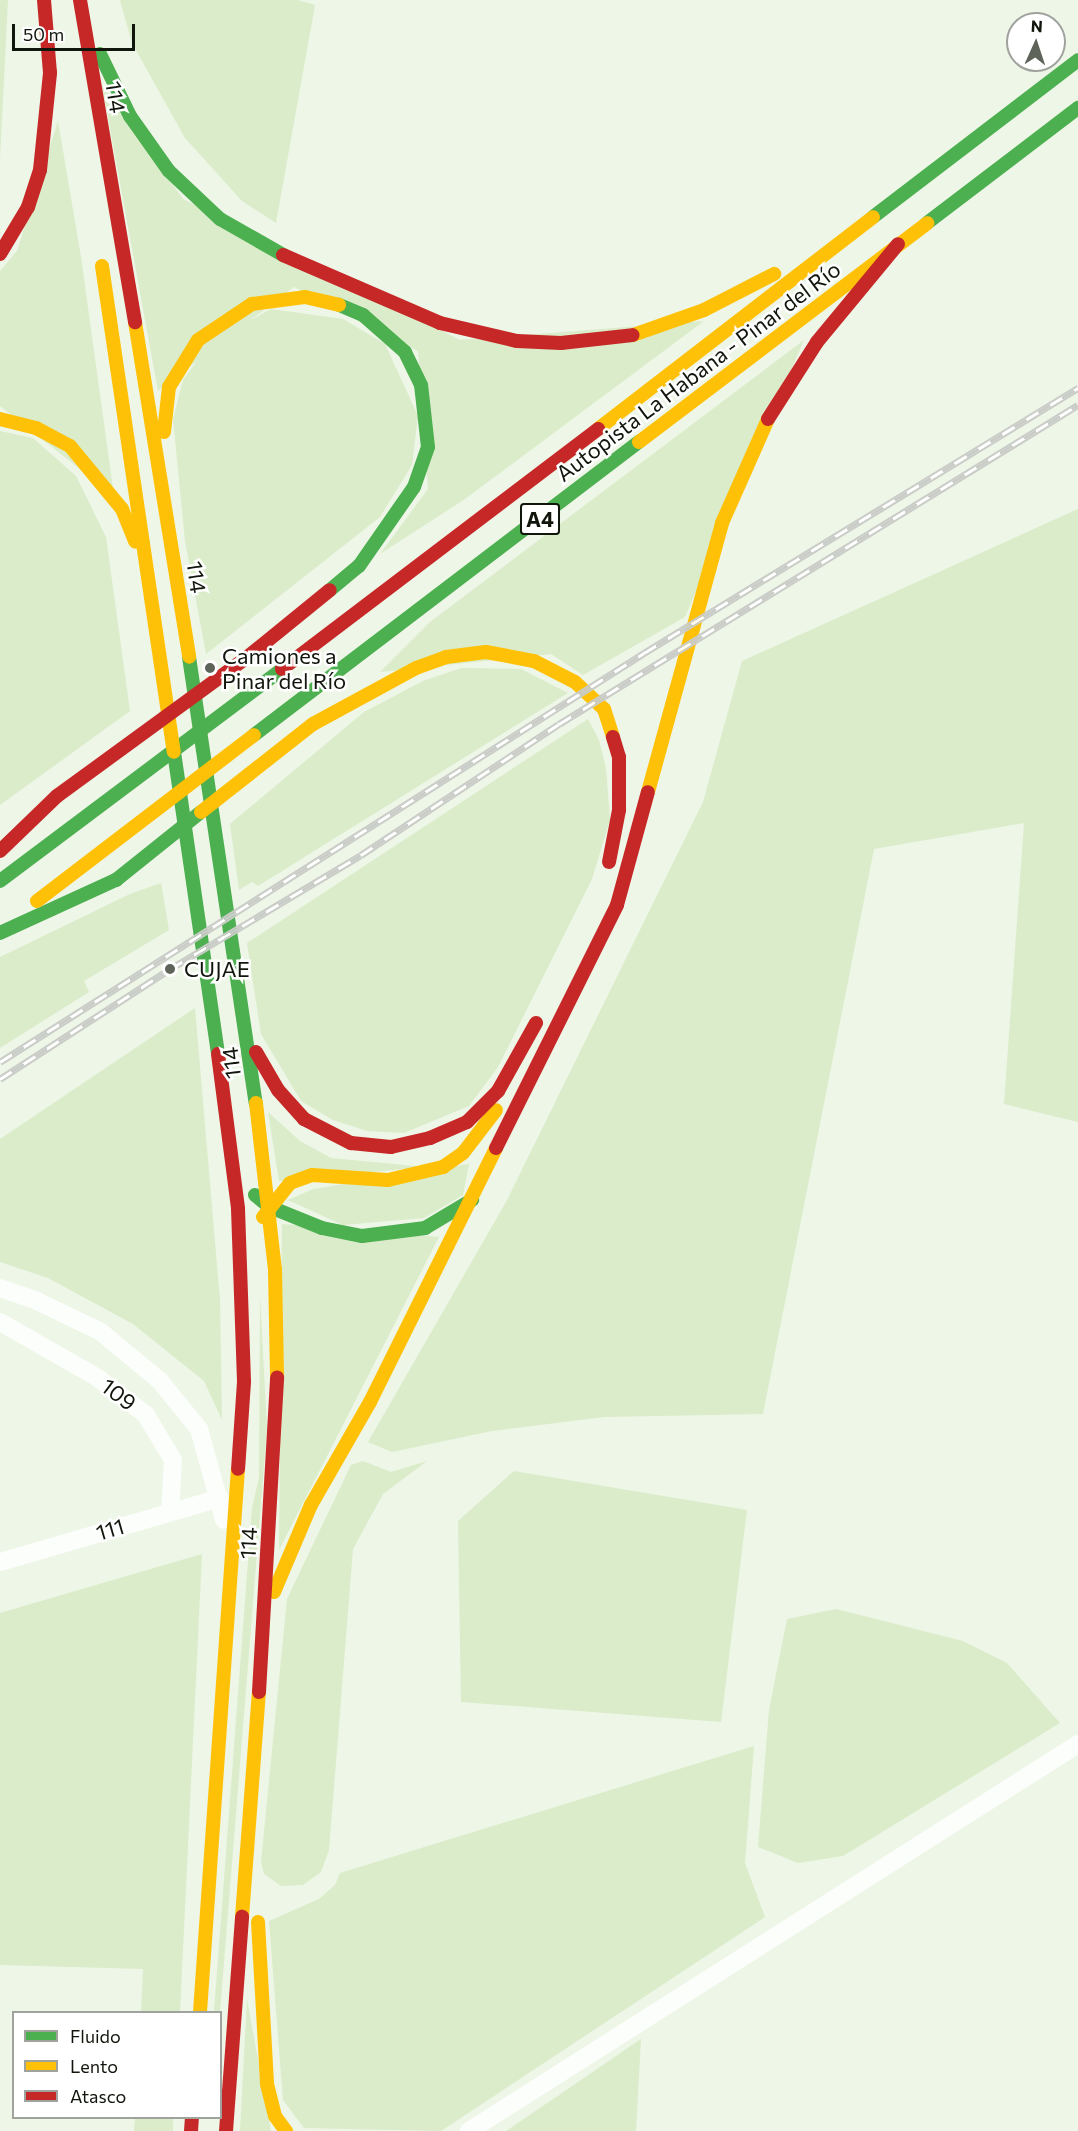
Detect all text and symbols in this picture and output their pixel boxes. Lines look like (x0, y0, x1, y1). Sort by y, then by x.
scale bar (15, 12, 138, 50)
north arrow (1006, 12, 1066, 72)
text: N (1030, 16, 1043, 35)
text: 50 m (23, 23, 64, 45)
street label: 114 (100, 79, 132, 115)
street label: Autopista La Habana - Pinar del Río (550, 255, 846, 487)
road number: A4 (519, 501, 561, 537)
street label: 114 (182, 559, 212, 595)
place label: Camiones a Pinar del Río (222, 642, 346, 694)
marker: Camiones a Pinar del Río (203, 661, 217, 675)
place label: CUJAE (184, 956, 250, 982)
marker: CUJAE (161, 960, 179, 978)
street label: 114 (216, 1046, 246, 1080)
street label: 109 (96, 1372, 142, 1416)
street label: 111 (93, 1512, 127, 1546)
street label: 114 (234, 1526, 262, 1560)
legend (12, 2011, 222, 2119)
text: Fluido (70, 2025, 121, 2047)
text: Lento (70, 2055, 118, 2077)
text: Atasco (70, 2085, 126, 2107)

